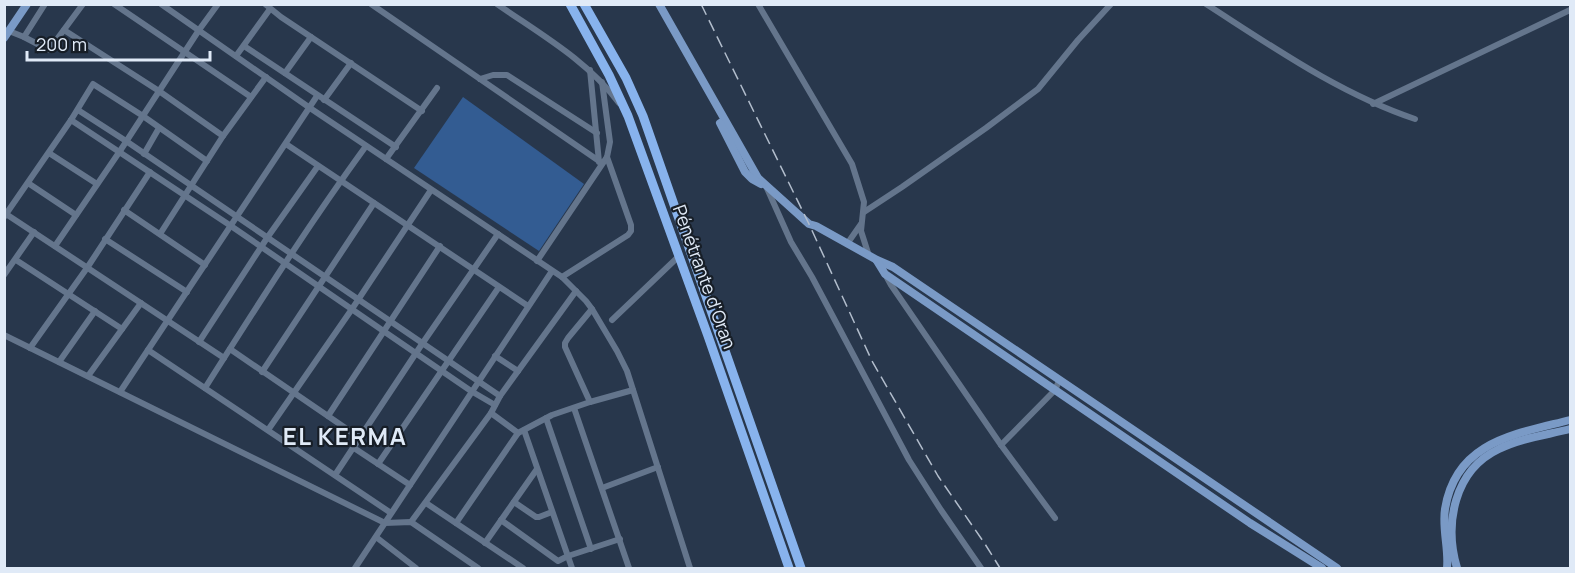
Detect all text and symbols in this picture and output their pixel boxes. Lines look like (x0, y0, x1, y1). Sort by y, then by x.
scale bar (27, 24, 210, 62)
text: 200 m (36, 32, 87, 56)
street label: Pénétrante d'Oran (668, 201, 742, 352)
district label: EL KERMA (283, 419, 407, 452)

